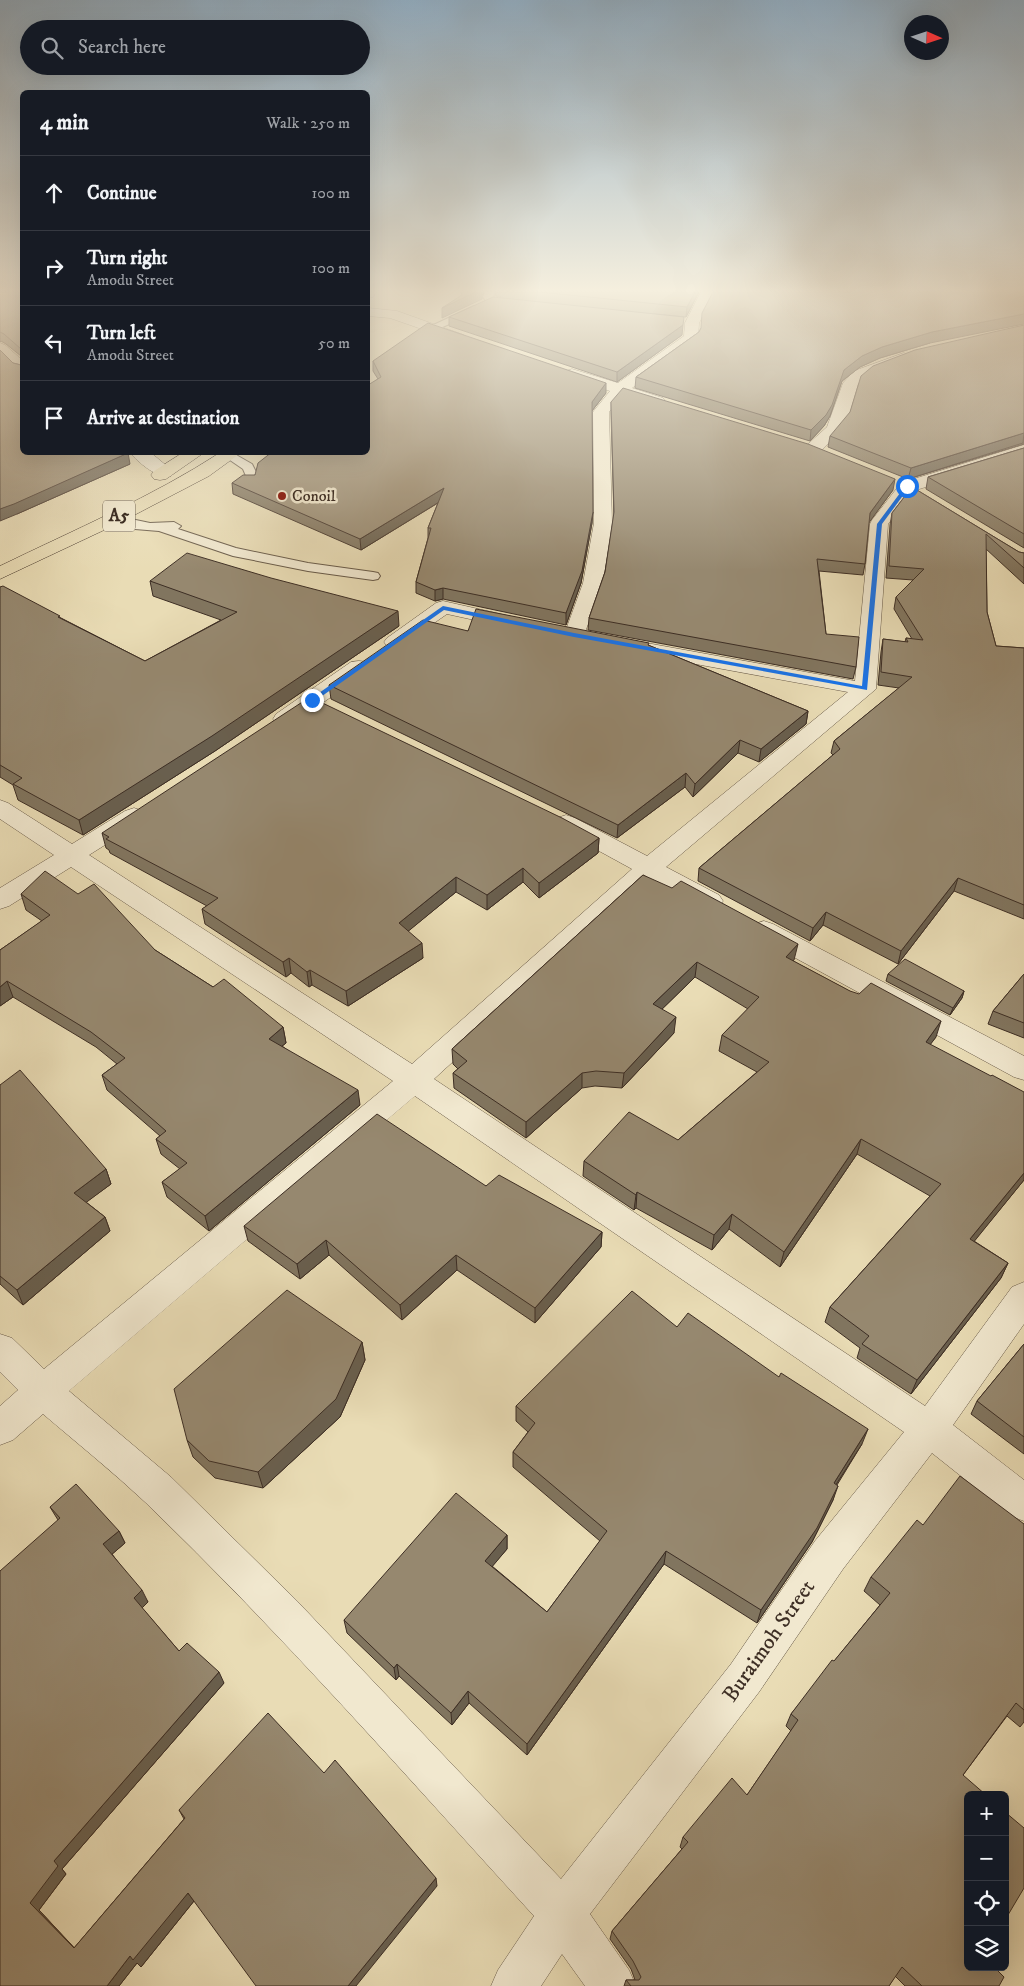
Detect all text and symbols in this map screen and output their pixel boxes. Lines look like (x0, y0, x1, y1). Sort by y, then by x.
north arrow (904, 15, 949, 60)
search box (20, 20, 370, 75)
icon: search (38, 34, 66, 62)
text: Search here (78, 36, 166, 59)
text: 4 min (40, 110, 89, 136)
text: Walk · 250 m (266, 113, 350, 133)
icon: ahead (40, 179, 68, 207)
text: Continue (87, 182, 157, 205)
text: 100 m (312, 183, 350, 203)
text: Turn right (87, 247, 167, 270)
icon: right (40, 254, 68, 282)
text: 100 m (312, 258, 350, 278)
text: Amodu Street (87, 270, 174, 290)
text: Turn left (87, 322, 156, 345)
icon: left (40, 329, 68, 357)
text: 50 m (318, 333, 350, 353)
text: Amodu Street (87, 345, 174, 365)
icon: arrive (40, 404, 68, 432)
text: Arrive at destination (87, 407, 239, 430)
route start (896, 475, 919, 498)
place label: Conoil (292, 486, 336, 506)
marker: Conoil (276, 490, 288, 502)
road number: A5 (103, 501, 135, 532)
route end (301, 689, 324, 712)
street label: Buraimoh Street (717, 1575, 821, 1707)
map controls (964, 1791, 1009, 1971)
button: + (964, 1791, 1009, 1836)
button: − (964, 1836, 1009, 1881)
button: locate (964, 1881, 1009, 1926)
button: layers (964, 1926, 1009, 1971)

